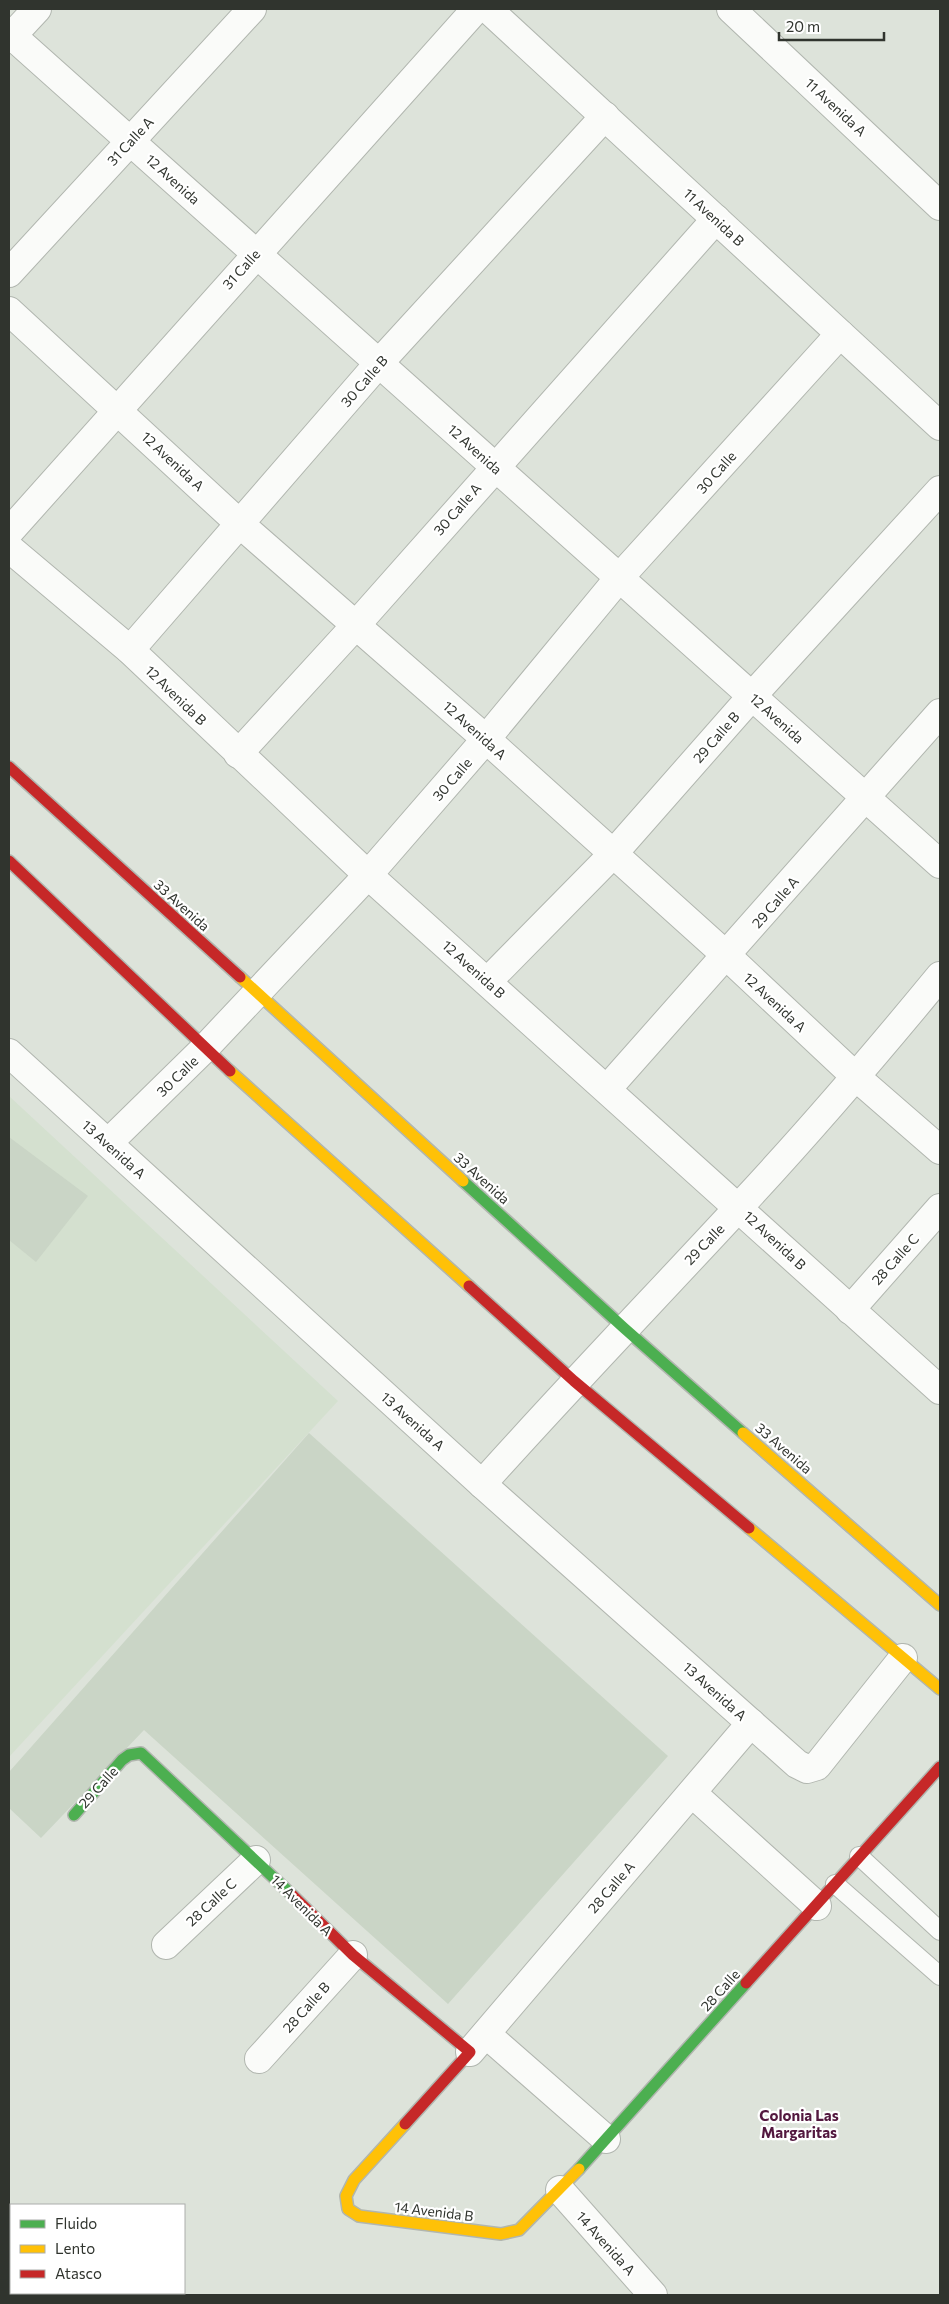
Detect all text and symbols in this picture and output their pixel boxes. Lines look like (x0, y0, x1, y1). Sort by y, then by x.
scale bar (779, 10, 884, 42)
text: 20 m (786, 17, 820, 35)
street label: 11 Avenida A (802, 74, 870, 140)
street label: 31 Calle A (103, 113, 157, 169)
street label: 12 Avenida (142, 150, 204, 208)
street label: 11 Avenida B (680, 185, 748, 249)
street label: 31 Calle (219, 245, 263, 293)
street label: 30 Calle B (337, 352, 391, 410)
street label: 12 Avenida (444, 420, 506, 478)
street label: 12 Avenida A (138, 428, 208, 494)
street label: 30 Calle (693, 447, 739, 497)
street label: 30 Calle A (430, 479, 484, 539)
street label: 12 Avenida B (142, 662, 210, 728)
street label: 12 Avenida (746, 689, 808, 747)
street label: 12 Avenida A (440, 697, 510, 763)
street label: 29 Calle B (689, 708, 743, 766)
street label: 30 Calle (429, 754, 475, 804)
street label: 29 Calle A (748, 873, 802, 931)
street label: 33 Avenida (151, 876, 213, 934)
street label: 12 Avenida B (439, 936, 509, 1002)
street label: 12 Avenida A (740, 969, 810, 1035)
street label: 30 Calle (153, 1052, 201, 1100)
street label: 13 Avenida A (79, 1116, 149, 1182)
street label: 33 Avenida (451, 1149, 513, 1207)
street label: 12 Avenida B (740, 1207, 810, 1273)
street label: 29 Calle (680, 1220, 728, 1268)
street label: 28 Calle C (868, 1230, 922, 1288)
street label: 13 Avenida A (378, 1388, 448, 1454)
street label: 33 Avenida (752, 1419, 816, 1477)
street label: 13 Avenida A (680, 1658, 750, 1724)
street label: 29 Calle (75, 1763, 121, 1811)
street label: 28 Calle A (584, 1858, 638, 1916)
street label: 14 Avenida A (268, 1871, 336, 1939)
street label: 28 Calle C (182, 1874, 240, 1930)
street label: 28 Calle (697, 1966, 743, 2014)
street label: 28 Calle B (279, 1978, 333, 2036)
district label: Colonia Las Margaritas (759, 2106, 839, 2141)
street label: 14 Avenida B (394, 2198, 474, 2224)
legend (10, 2204, 185, 2294)
street label: 14 Avenida A (573, 2208, 639, 2279)
text: Fluido (55, 2214, 97, 2232)
text: Lento (55, 2239, 95, 2257)
text: Atasco (55, 2264, 102, 2282)

